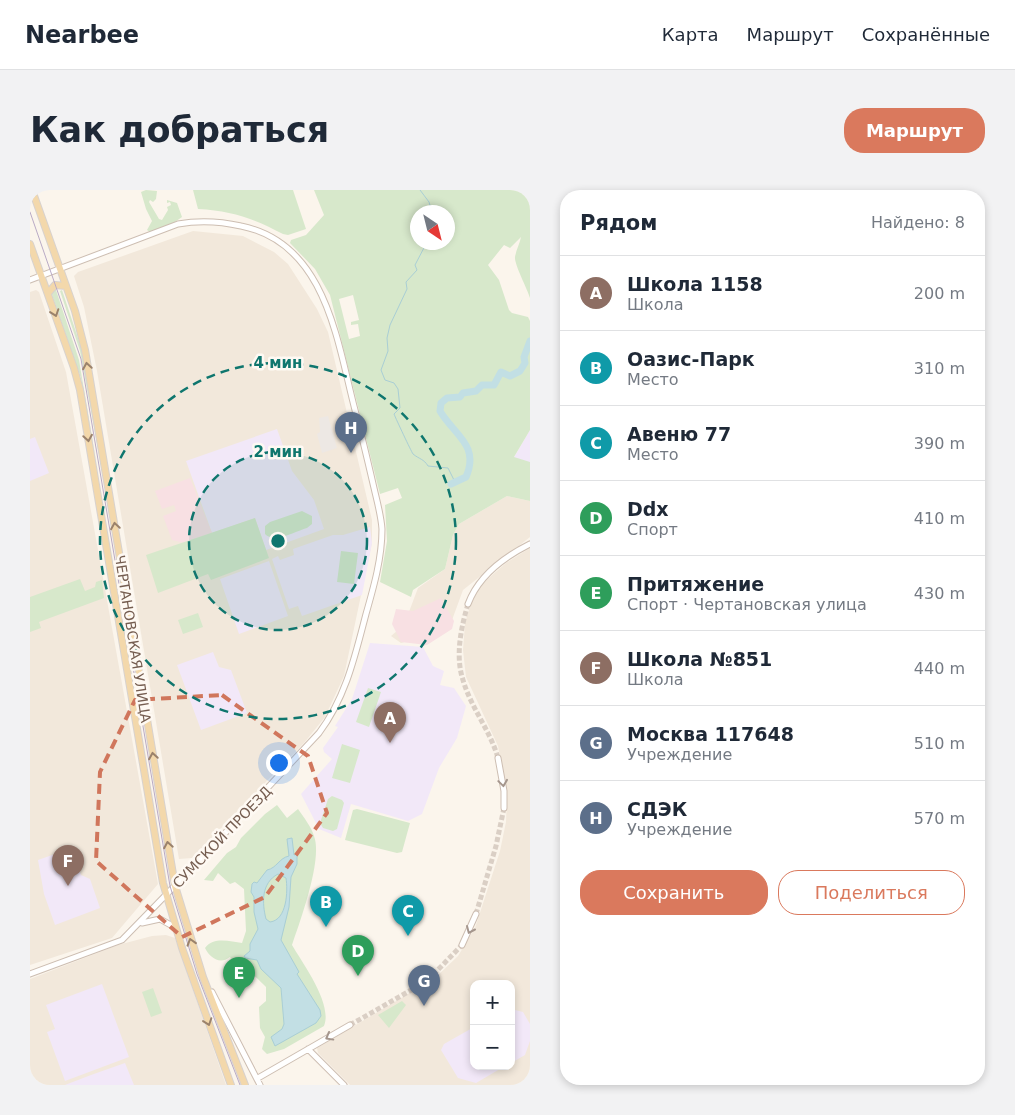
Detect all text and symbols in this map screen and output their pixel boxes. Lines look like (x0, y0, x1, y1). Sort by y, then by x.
text: Nearbee (25, 21, 139, 49)
text: Карта (662, 24, 719, 45)
text: Маршрут (747, 24, 834, 45)
text: Сохранённые (862, 24, 990, 45)
button: Маршрут (844, 108, 985, 153)
text: Как добраться (30, 110, 329, 150)
north arrow (410, 205, 455, 250)
text: Рядом (580, 211, 657, 235)
text: Найдено: 8 (871, 213, 965, 232)
text: Школа 1158 (627, 273, 763, 295)
text: A (590, 284, 602, 303)
text: 200 m (914, 284, 965, 303)
text: Школа (627, 295, 684, 314)
one-way arrow (49, 309, 59, 317)
text: Оазис-Парк (627, 348, 755, 370)
text: 4 мин (254, 354, 302, 372)
text: B (590, 359, 602, 378)
text: 310 m (914, 359, 965, 378)
one-way arrow (83, 362, 93, 370)
text: Место (627, 370, 679, 389)
pin: H (335, 412, 367, 453)
text: Авеню 77 (627, 423, 731, 445)
one-way arrow (82, 434, 93, 442)
text: C (590, 434, 602, 453)
text: 390 m (914, 434, 965, 453)
text: 2 мин (254, 443, 302, 461)
text: Место (627, 445, 679, 464)
text: Ddx (627, 498, 669, 520)
text: D (589, 509, 603, 528)
text: 410 m (914, 509, 965, 528)
text: Спорт (627, 520, 678, 539)
one-way arrow (110, 522, 120, 531)
centre of rings (269, 532, 287, 550)
street label: ЧЕРТАНОВСКАЯ УЛИЦА (112, 554, 154, 724)
text: Притяжение (627, 573, 764, 595)
text: E (591, 584, 601, 603)
text: 430 m (914, 584, 965, 603)
text: Спорт · Чертановская улица (627, 595, 867, 614)
text: Школа №851 (627, 648, 772, 670)
text: F (591, 659, 601, 678)
text: 440 m (914, 659, 965, 678)
text: Школа (627, 670, 684, 689)
pin: A (374, 702, 406, 743)
text: Москва 117648 (627, 723, 794, 745)
text: G (589, 734, 603, 753)
text: 510 m (914, 734, 965, 753)
text: Учреждение (627, 745, 732, 764)
your location (266, 750, 292, 776)
one-way arrow (148, 751, 158, 760)
one-way arrow (497, 778, 507, 787)
street label: СУМСКОЙ ПРОЕЗД (169, 782, 275, 891)
text: СДЭК (627, 798, 687, 820)
text: H (589, 809, 603, 828)
text: 570 m (914, 809, 965, 828)
text: Учреждение (627, 820, 732, 839)
one-way arrow (163, 840, 173, 849)
pin: F (52, 845, 84, 886)
button: Сохранить (580, 870, 768, 915)
button: Поделиться (778, 870, 965, 915)
pin: B (310, 886, 342, 927)
pin: C (392, 895, 424, 936)
one-way arrow (465, 925, 476, 934)
pin: D (342, 935, 374, 976)
one-way arrow (187, 939, 197, 947)
pin: E (223, 957, 255, 998)
pin: G (408, 965, 440, 1006)
map controls (470, 980, 515, 1070)
button: + (470, 980, 515, 1025)
one-way arrow (202, 1017, 212, 1025)
button: − (470, 1025, 515, 1070)
one-way arrow (326, 1031, 335, 1041)

